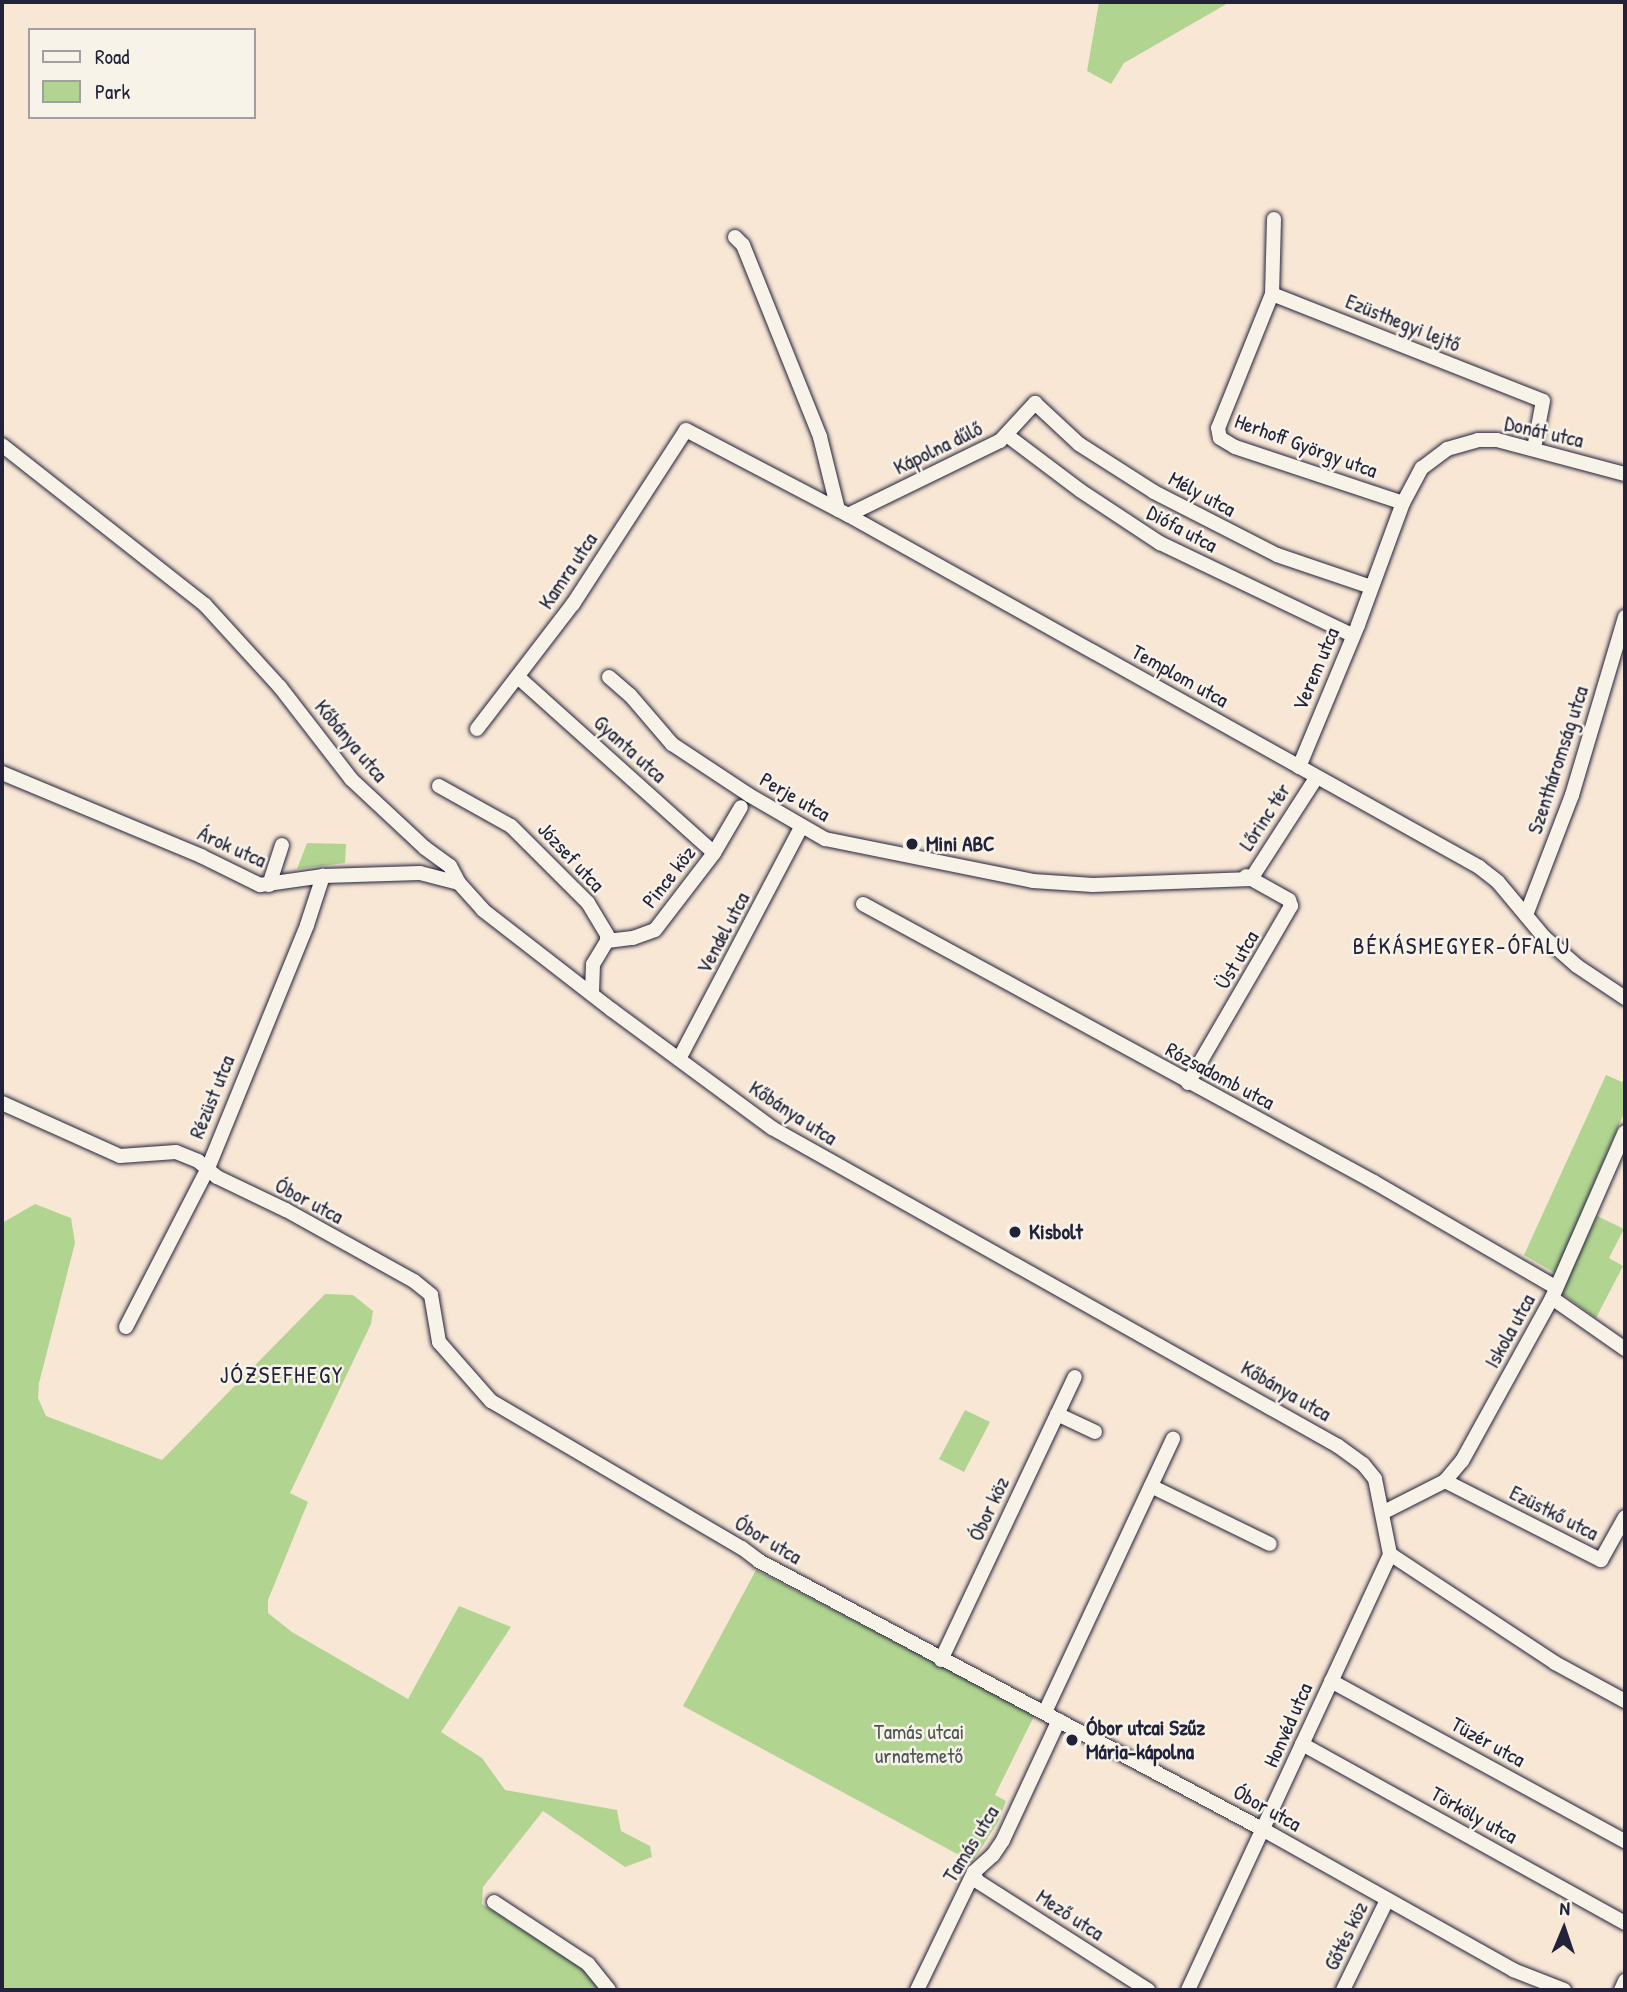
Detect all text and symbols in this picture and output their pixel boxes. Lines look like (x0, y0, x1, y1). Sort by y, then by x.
legend (28, 28, 256, 119)
text: Road (95, 42, 129, 71)
text: Park (95, 77, 130, 106)
street label: Ezüsthegyi lejtő (1342, 289, 1464, 357)
street label: Herhoff György utca (1231, 409, 1381, 483)
street label: Donát utca (1502, 411, 1586, 453)
street label: Kápolna dűlő (890, 416, 986, 480)
street label: Mély utca (1164, 466, 1240, 522)
street label: Diófa utca (1143, 500, 1221, 558)
street label: Kamra utca (533, 528, 603, 614)
street label: Verem utca (1287, 624, 1345, 714)
street label: Templom utca (1127, 639, 1233, 713)
street label: Szentháromság utca (1522, 683, 1594, 837)
street label: Kőbánya utca (309, 695, 393, 787)
street label: Gyanta utca (589, 710, 671, 788)
street label: Perje utca (756, 767, 834, 827)
street label: Lőrinc tér (1234, 779, 1296, 855)
street label: József utca (532, 817, 610, 897)
street label: Árok utca (194, 821, 270, 873)
place label: Mini ABC (926, 831, 995, 857)
marker: Mini ABC (904, 836, 920, 852)
street label: Pince köz (637, 841, 701, 913)
street label: Vendel utca (691, 888, 755, 978)
street label: Üst utca (1210, 926, 1264, 994)
district label: BÉKÁSMEGYER-ÓFALU (1355, 932, 1569, 960)
street label: Rózsadomb utca (1161, 1037, 1279, 1115)
street label: Rézüst utca (184, 1052, 240, 1142)
street label: Kőbánya utca (744, 1075, 842, 1151)
street label: Óbor utca (271, 1173, 347, 1229)
place label: Kisbolt (1029, 1219, 1083, 1245)
marker: Kisbolt (1007, 1224, 1023, 1240)
street label: Iskola utca (1479, 1290, 1541, 1372)
street label: Kőbánya utca (1236, 1355, 1336, 1427)
district label: JÓZSEFHEGY (221, 1361, 343, 1389)
street label: Óbor köz (963, 1473, 1015, 1545)
street label: Ezüstkő utca (1506, 1480, 1602, 1546)
street label: Óbor utca (730, 1510, 806, 1570)
street label: Honvéd utca (1258, 1679, 1318, 1771)
street label: Tüzér utca (1447, 1711, 1529, 1773)
place label: Óbor utcai Szűz Mária-kápolna (1086, 1715, 1205, 1765)
park label: Tamás utcai urnatemető (874, 1719, 964, 1769)
marker: Óbor utcai Szűz Mária-kápolna (1064, 1732, 1080, 1748)
street label: Óbor utca (1229, 1779, 1305, 1837)
street label: Törköly utca (1426, 1781, 1522, 1849)
street label: Tamás utca (938, 1801, 1004, 1887)
street label: Mező utca (1032, 1884, 1108, 1946)
north arrow (1529, 1894, 1599, 1964)
text: N (1559, 1895, 1570, 1921)
street label: Gőtés köz (1319, 1898, 1373, 1974)

